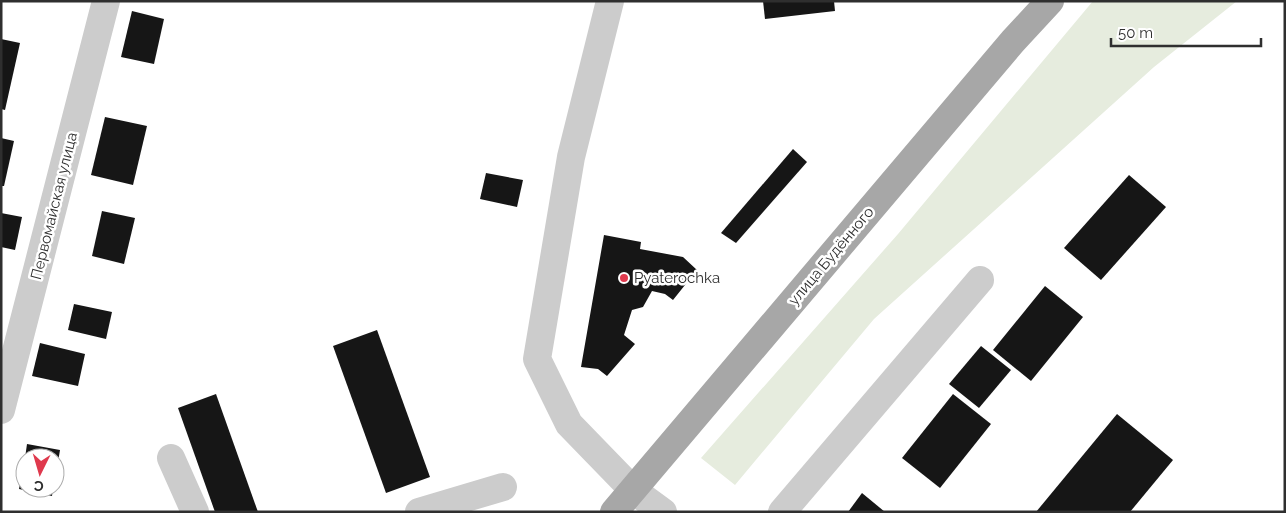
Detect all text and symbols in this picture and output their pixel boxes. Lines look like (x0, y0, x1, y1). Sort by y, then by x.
scale bar (1111, 15, 1261, 47)
text: 50 m (1118, 24, 1153, 42)
street label: Первомайская улица (27, 131, 81, 281)
street label: улица Будённого (785, 203, 878, 309)
place label: Pyaterochka (634, 269, 720, 287)
marker: Pyaterochka (618, 272, 630, 284)
north arrow (15, 448, 65, 498)
text: С (33, 478, 44, 494)

